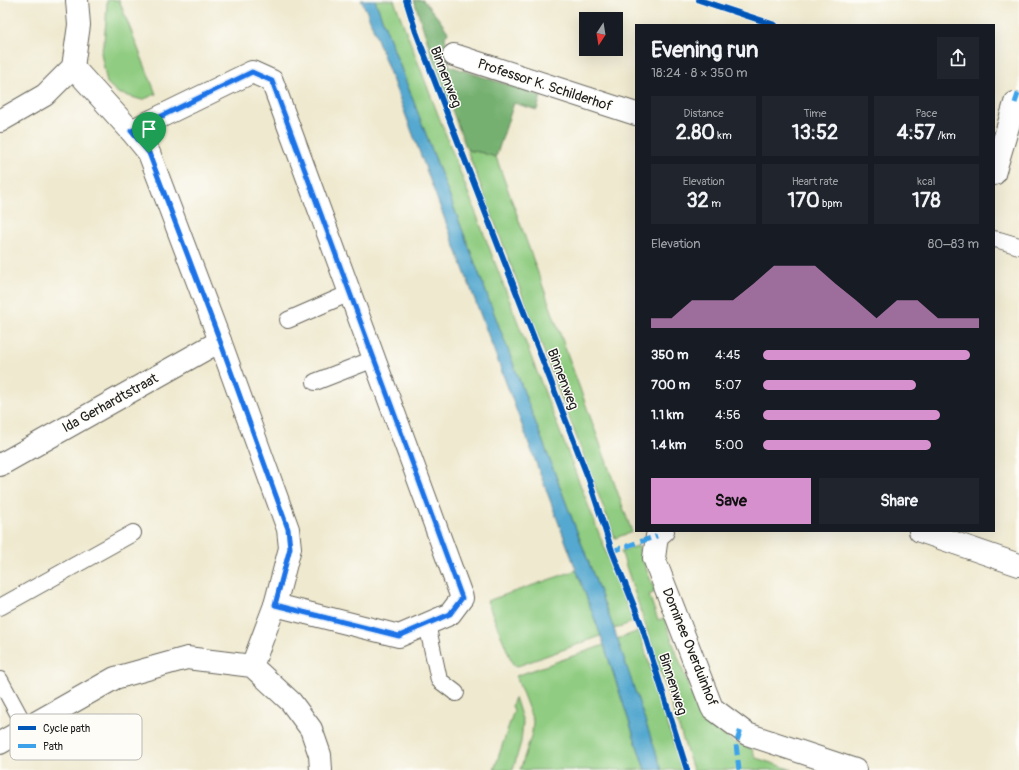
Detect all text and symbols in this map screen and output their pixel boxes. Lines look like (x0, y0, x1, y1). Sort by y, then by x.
north arrow (579, 12, 623, 56)
map controls (579, 12, 623, 56)
text: Evening run (651, 36, 759, 64)
button: share (937, 37, 979, 79)
street label: Binnenweg (427, 44, 465, 110)
street label: Professor K. Schilderhof (476, 55, 615, 115)
text: 18:24 · 8 × 350 m (651, 65, 748, 81)
text: Distance (684, 107, 724, 120)
text: Time (803, 107, 826, 120)
text: Pace (915, 107, 937, 120)
pin (132, 112, 166, 153)
icon: arrive (138, 118, 160, 140)
text: 2.80 (676, 120, 715, 145)
text: 13:52 (792, 120, 838, 145)
text: 4:57 (897, 120, 935, 145)
text: km (715, 129, 732, 142)
text: /km (935, 129, 956, 142)
text: Elevation (683, 175, 725, 188)
text: Heart rate (792, 175, 838, 188)
text: kcal (917, 175, 935, 188)
text: 32 (686, 188, 709, 213)
text: 170 (788, 188, 820, 213)
text: 178 (912, 188, 941, 213)
text: m (709, 197, 721, 210)
text: bpm (820, 197, 842, 210)
text: Elevation (651, 236, 701, 252)
text: 80–83 m (928, 236, 979, 252)
street label: Binnenweg (544, 346, 582, 412)
text: 350 m (651, 347, 689, 363)
text: 4:45 (715, 347, 741, 363)
street label: Ida Gerhardtstraat (59, 369, 161, 436)
text: 700 m (651, 377, 690, 393)
text: 5:07 (715, 377, 741, 393)
text: 1.1 km (651, 407, 684, 423)
text: 4:56 (715, 407, 741, 423)
text: 1.4 km (651, 437, 686, 453)
text: 5:00 (715, 437, 743, 453)
button: Save (651, 478, 811, 524)
button: Share (819, 478, 979, 524)
street label: Dominee Overduinhof (658, 585, 722, 709)
street label: Binnenweg (655, 651, 691, 717)
legend (10, 714, 142, 760)
text: Cycle path (43, 722, 90, 735)
text: Path (43, 740, 63, 753)

